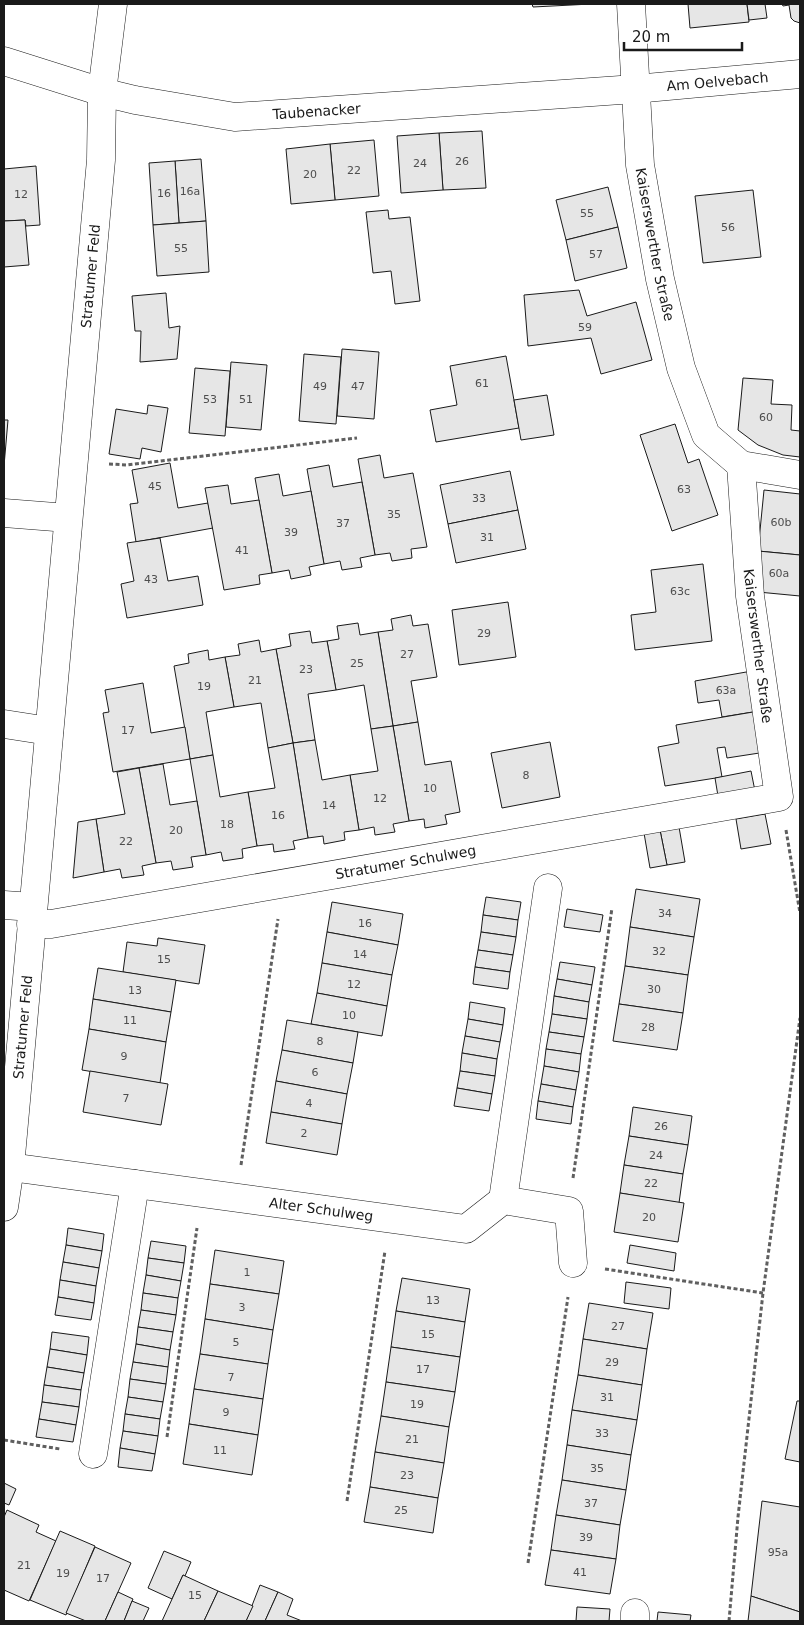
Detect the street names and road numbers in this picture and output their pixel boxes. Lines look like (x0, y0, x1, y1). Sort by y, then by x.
street label: Am Oelvebach (666, 69, 769, 94)
street label: Taubenacker (271, 100, 362, 122)
street label: Kaiserswerther Straße (633, 166, 678, 323)
street label: Stratumer Feld (78, 223, 103, 329)
street label: Kaiserswerther Straße (741, 568, 775, 724)
street label: Stratumer Schulweg (334, 842, 477, 882)
street label: Stratumer Feld (10, 974, 35, 1080)
street label: Alter Schulweg (268, 1194, 374, 1224)

